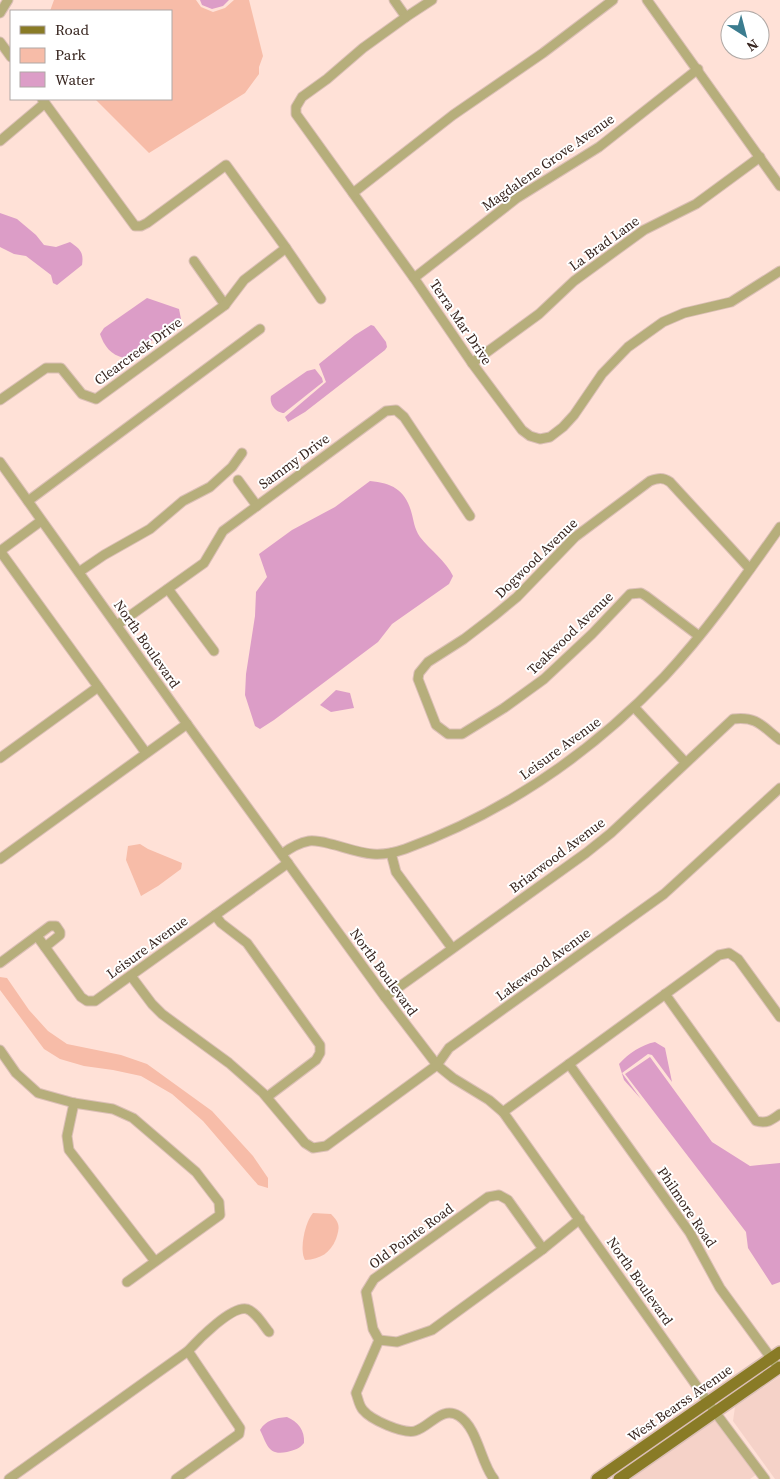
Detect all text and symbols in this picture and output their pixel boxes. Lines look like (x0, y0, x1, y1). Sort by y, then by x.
legend (10, 10, 172, 100)
north arrow (720, 10, 770, 60)
text: Road (55, 19, 89, 40)
text: N (743, 34, 763, 57)
text: Park (55, 44, 87, 65)
text: Water (55, 69, 96, 90)
street label: Magdalene Grove Avenue (478, 109, 618, 215)
street label: La Brad Lane (565, 211, 643, 275)
street label: Terra Mar Drive (425, 275, 497, 369)
street label: Clearcreek Drive (90, 312, 186, 390)
street label: Sammy Drive (254, 428, 334, 494)
street label: Dogwood Avenue (490, 513, 582, 603)
street label: Teakwood Avenue (523, 587, 617, 679)
street label: North Boulevard (109, 596, 185, 692)
street label: Leisure Avenue (515, 712, 605, 784)
street label: Briarwood Avenue (505, 812, 609, 898)
street label: Leisure Avenue (102, 911, 192, 983)
street label: Lakewood Avenue (491, 923, 595, 1005)
street label: North Boulevard (345, 924, 423, 1020)
street label: Philmore Road (653, 1163, 721, 1251)
street label: Old Pointe Road (365, 1198, 457, 1274)
street label: North Boulevard (602, 1233, 678, 1329)
street label: West Bearss Avenue (624, 1359, 736, 1447)

